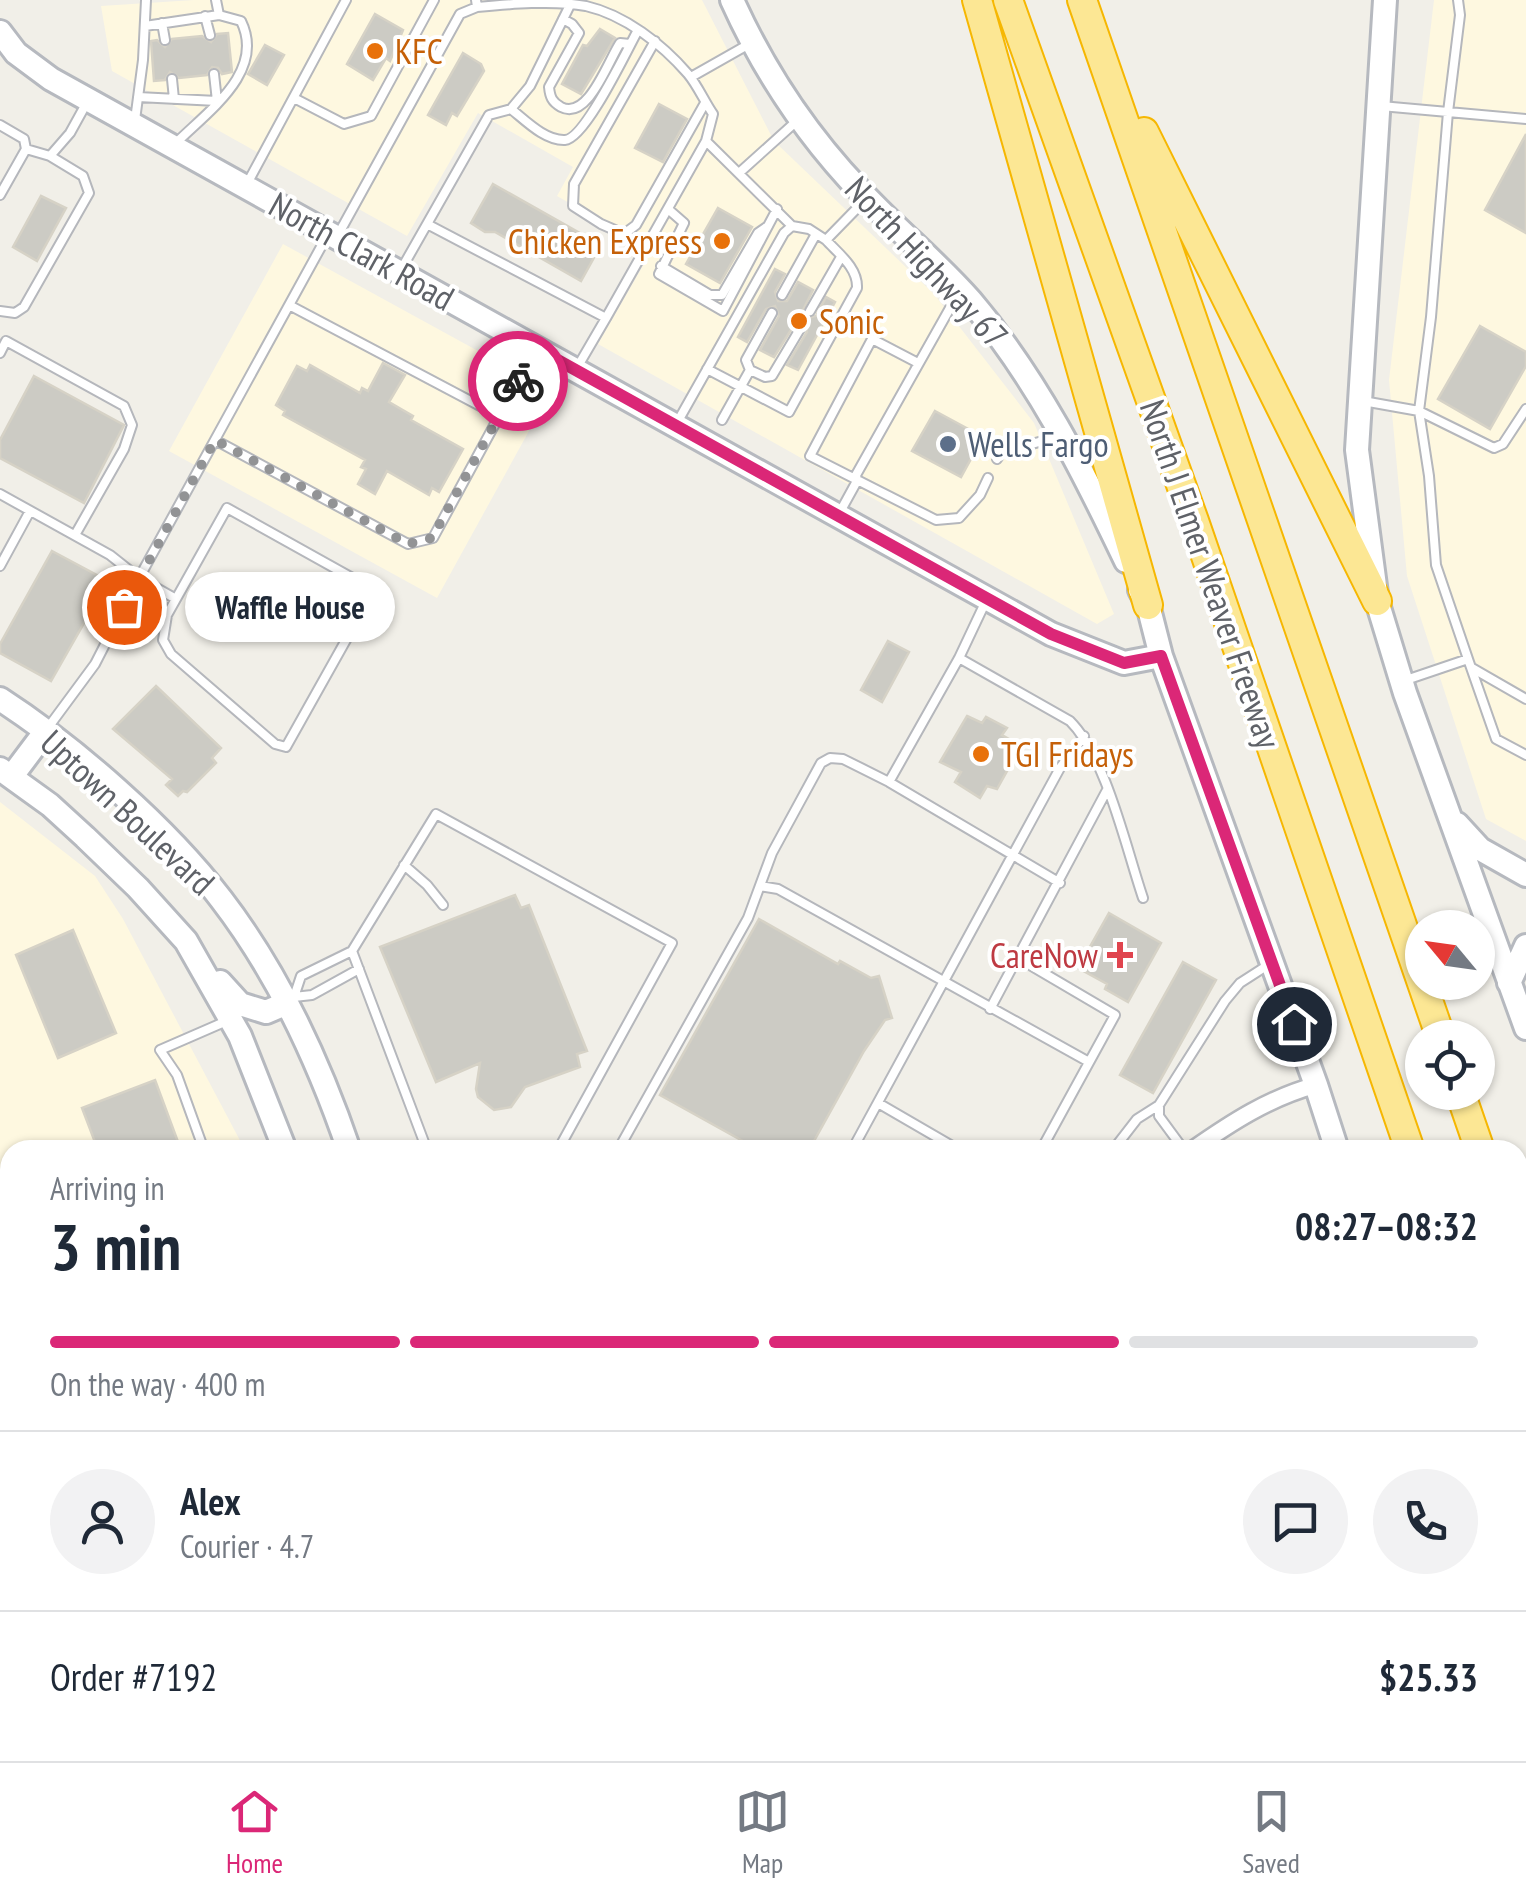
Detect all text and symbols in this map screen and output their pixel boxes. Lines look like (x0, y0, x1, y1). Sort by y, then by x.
place label: KFC (395, 28, 443, 74)
marker: KFC (364, 40, 386, 62)
street label: North Highway 67 (835, 166, 1019, 358)
street label: North Clark Road (261, 181, 463, 321)
place label: Chicken Express (508, 218, 702, 264)
marker: Chicken Express (711, 230, 733, 252)
place label: Sonic (819, 298, 885, 344)
marker: Sonic (788, 310, 810, 332)
courier (468, 331, 568, 431)
icon: bike (491, 354, 546, 409)
street label: North J Elmer Weaver Freeway (1130, 394, 1293, 755)
place label: Wells Fargo (968, 421, 1109, 467)
marker: Wells Fargo (937, 433, 959, 455)
pin (82, 565, 167, 650)
callout: Waffle House (184, 572, 394, 642)
icon: bag (97, 580, 152, 635)
text: Waffle House (215, 586, 365, 628)
street label: Uptown Boulevard (31, 719, 225, 905)
place label: TGI Fridays (1001, 731, 1134, 777)
marker: TGI Fridays (970, 743, 992, 765)
north arrow (1405, 910, 1495, 1000)
map controls (1405, 910, 1495, 1110)
place label: CareNow (990, 932, 1098, 978)
marker: CareNow (1107, 942, 1133, 968)
pin (1252, 982, 1337, 1067)
icon: home (1267, 997, 1322, 1052)
button: locate (1405, 1020, 1495, 1110)
text: Arriving in (50, 1167, 165, 1209)
text: 08:27–08:32 (1295, 1201, 1478, 1250)
text: 3 min (50, 1204, 181, 1288)
text: On the way · 400 m (50, 1363, 265, 1405)
button: person (50, 1469, 155, 1574)
button: chat (1243, 1469, 1348, 1574)
button: phone (1373, 1469, 1478, 1574)
text: Alex (180, 1476, 241, 1525)
text: Courier · 4.7 (180, 1525, 314, 1567)
text: Order #7192 (50, 1652, 217, 1701)
text: $25.33 (1379, 1652, 1478, 1701)
tab: Home (226, 1784, 283, 1881)
tab: Map (735, 1784, 790, 1881)
tab: Saved (1242, 1784, 1300, 1881)

